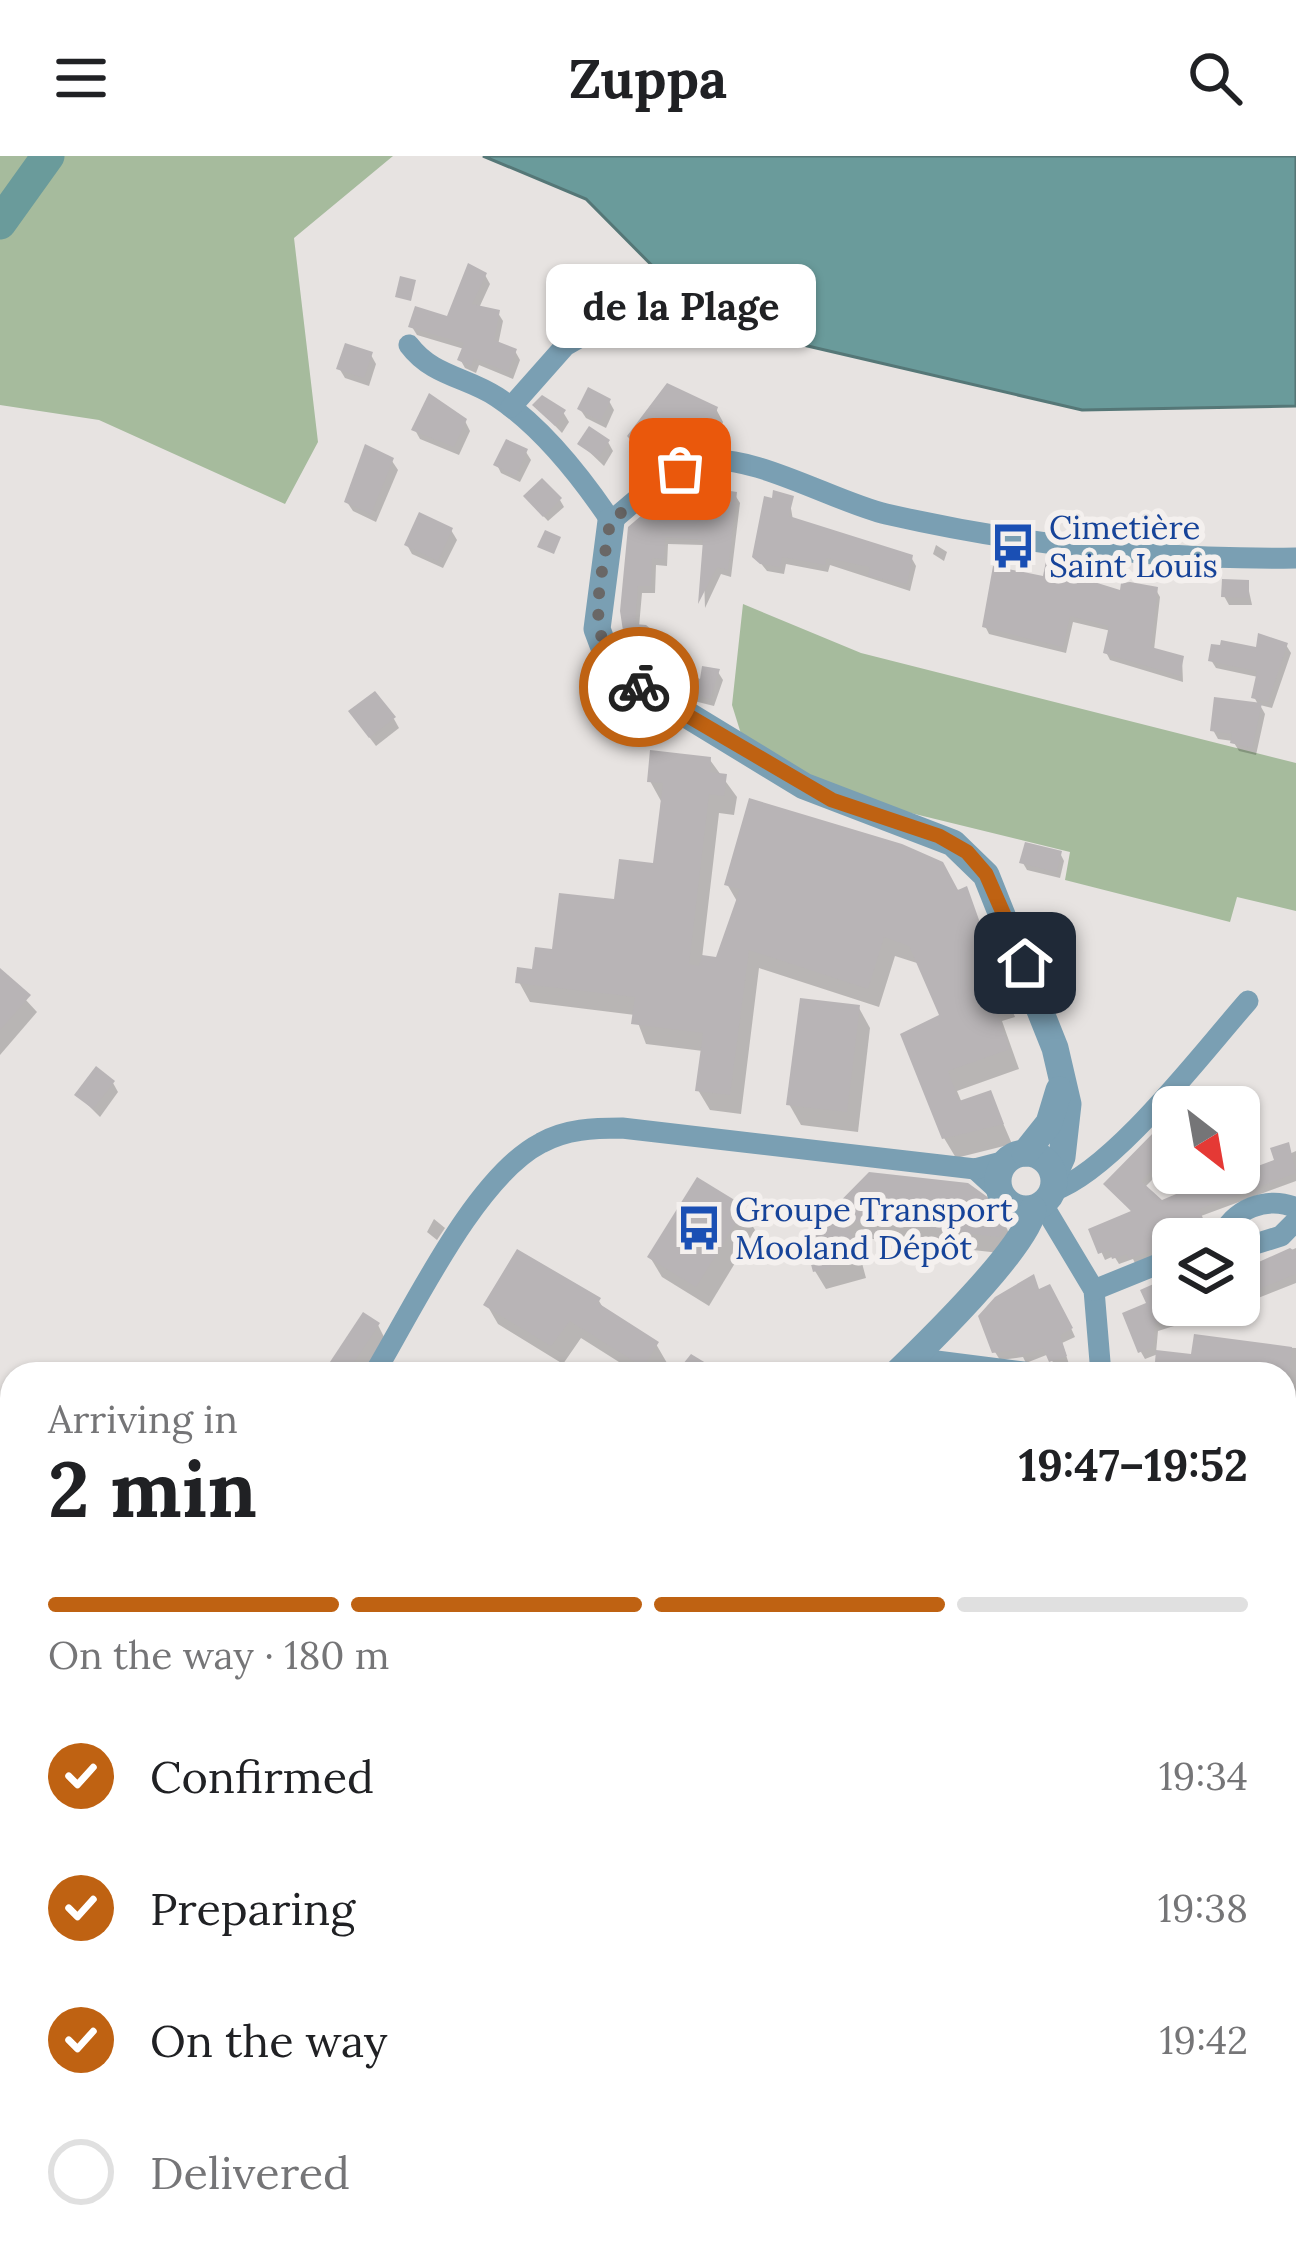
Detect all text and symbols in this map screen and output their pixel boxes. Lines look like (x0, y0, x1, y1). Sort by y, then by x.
text: Zuppa (569, 44, 727, 113)
icon: menu (48, 45, 114, 111)
icon: search (1182, 45, 1248, 111)
callout: de la Plage (545, 265, 815, 349)
text: de la Plage (582, 281, 780, 331)
pin (629, 418, 731, 520)
icon: bag (647, 436, 713, 502)
place label: Cimetière Saint Louis (1049, 506, 1218, 586)
bus stop icon: Cimetière Saint Louis (988, 521, 1038, 571)
courier (579, 627, 699, 747)
icon: bike (606, 654, 672, 720)
pin (974, 912, 1076, 1014)
icon: home (992, 930, 1058, 996)
north arrow (1152, 1086, 1260, 1194)
map controls (1152, 1086, 1260, 1326)
place label: Groupe Transport Mooland Dépôt (735, 1188, 1013, 1268)
bus stop icon: Groupe Transport Mooland Dépôt (674, 1203, 724, 1253)
button: layers (1152, 1218, 1260, 1326)
text: Arriving in (48, 1394, 238, 1444)
text: 19:47–19:52 (1019, 1436, 1248, 1493)
text: 2 min (48, 1439, 257, 1538)
text: On the way · 180 m (48, 1630, 390, 1680)
icon: check (48, 1743, 114, 1809)
text: Confirmed (150, 1748, 374, 1805)
text: 19:34 (1159, 1751, 1248, 1801)
icon: check (48, 1875, 114, 1941)
text: Preparing (150, 1880, 355, 1937)
text: 19:38 (1158, 1883, 1248, 1933)
icon: check (48, 2007, 114, 2073)
text: On the way (150, 2012, 388, 2069)
text: 19:42 (1159, 2015, 1248, 2065)
text: Delivered (150, 2144, 350, 2201)

